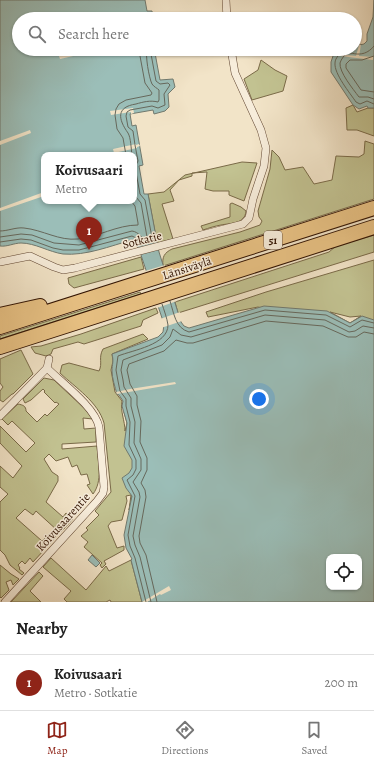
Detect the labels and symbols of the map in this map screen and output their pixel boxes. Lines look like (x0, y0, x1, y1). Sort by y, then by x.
pin: 1 (76, 217, 102, 250)
street label: Sotkatie (121, 227, 163, 253)
road number: 51 (264, 231, 282, 249)
street label: Länsiväylä (160, 252, 214, 283)
your location (249, 389, 269, 409)
street label: Koivusaarentie (32, 489, 94, 555)

